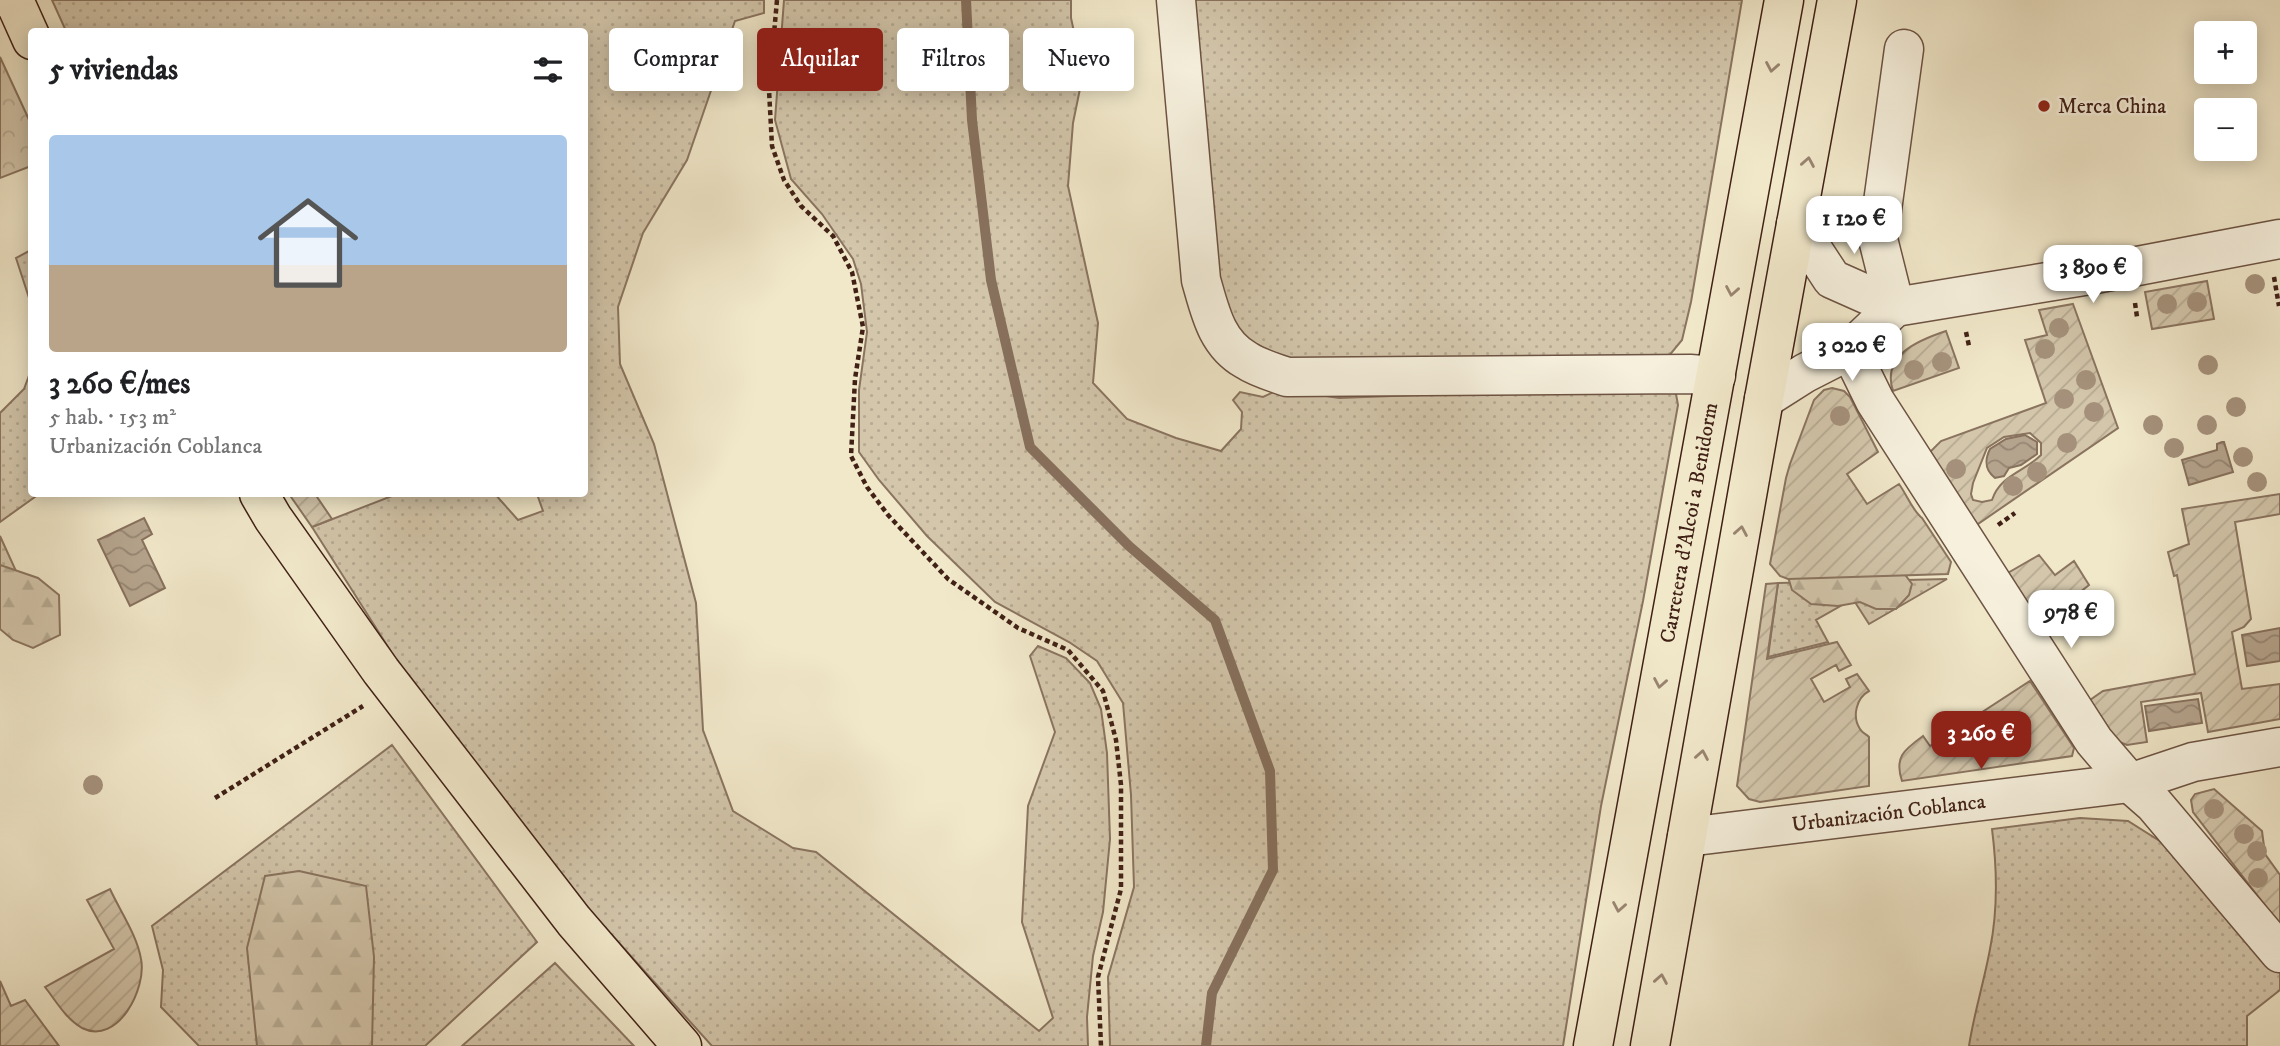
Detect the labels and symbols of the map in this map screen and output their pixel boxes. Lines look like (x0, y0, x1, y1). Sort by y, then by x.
one-way arrow (1765, 61, 1780, 73)
place label: Merca China (2058, 94, 2166, 120)
marker: Merca China (2036, 98, 2052, 114)
one-way arrow (1799, 156, 1814, 168)
pin: 1 120 € (1789, 196, 1919, 256)
pin: 3 890 € (2028, 246, 2158, 305)
one-way arrow (1725, 285, 1740, 297)
pin: 3 020 € (1787, 324, 1917, 383)
street label: Carretera d'Alcoi a Benidorm (1655, 400, 1724, 645)
one-way arrow (1733, 525, 1748, 537)
pin: 978 € (2022, 590, 2120, 650)
one-way arrow (1653, 678, 1668, 689)
pin: 3 260 € (1916, 712, 2046, 771)
one-way arrow (1694, 749, 1709, 761)
street label: Urbanización Coblanca (1790, 789, 1987, 838)
one-way arrow (1612, 901, 1627, 913)
one-way arrow (1653, 973, 1668, 984)

